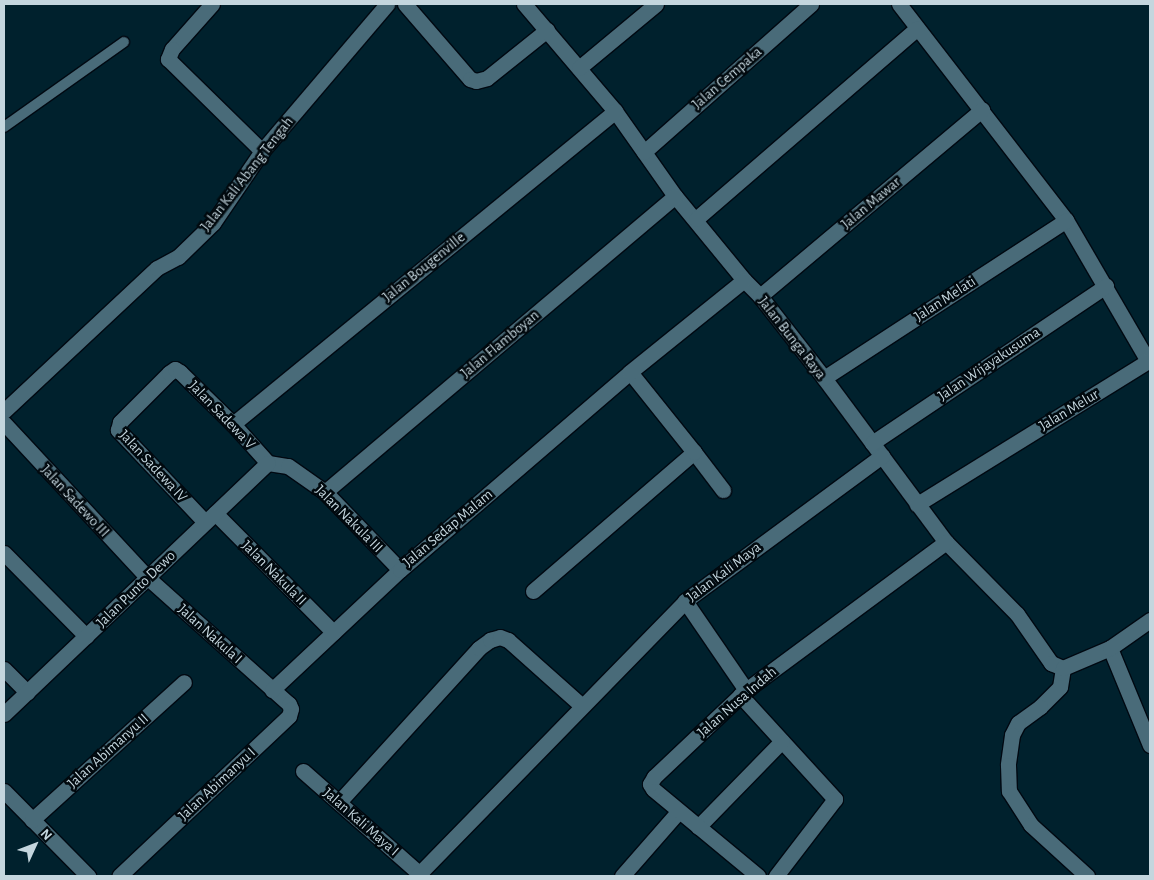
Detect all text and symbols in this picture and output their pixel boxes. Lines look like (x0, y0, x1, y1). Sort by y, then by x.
street label: Jalan Cempaka (688, 43, 766, 113)
street label: Jalan Kali Abang Tengah (197, 113, 297, 235)
street label: Jalan Mawar (838, 173, 904, 233)
street label: Jalan Bougenville (379, 228, 469, 306)
street label: Jalan Melati (911, 273, 979, 325)
street label: Jalan Bunga Raya (754, 293, 830, 383)
street label: Jalan Flamboyan (457, 306, 543, 382)
street label: Jalan Wijayakusuma (935, 323, 1043, 405)
street label: Jalan Sadewa V (185, 377, 259, 453)
street label: Jalan Melur (1036, 385, 1102, 435)
street label: Jalan Sadewa IV (115, 426, 191, 506)
street label: Jalan Sadewo III (37, 461, 113, 541)
street label: Jalan Nakula III (311, 481, 387, 557)
street label: Jalan Sedap Malam (399, 485, 497, 571)
street label: Jalan Nakula II (238, 537, 310, 609)
street label: Jalan Kali Maya (683, 538, 765, 606)
street label: Jalan Punto Dewo (93, 547, 179, 631)
street label: Jalan Nakula I (174, 600, 246, 668)
street label: Jalan Nusa Indah (694, 663, 780, 741)
street label: Jalan Abimanyu II (64, 710, 152, 792)
street label: Jalan Abimanyu I (175, 744, 259, 824)
street label: Jalan Kali Maya I (319, 784, 403, 860)
north arrow (10, 820, 60, 870)
text: N (38, 826, 54, 843)

